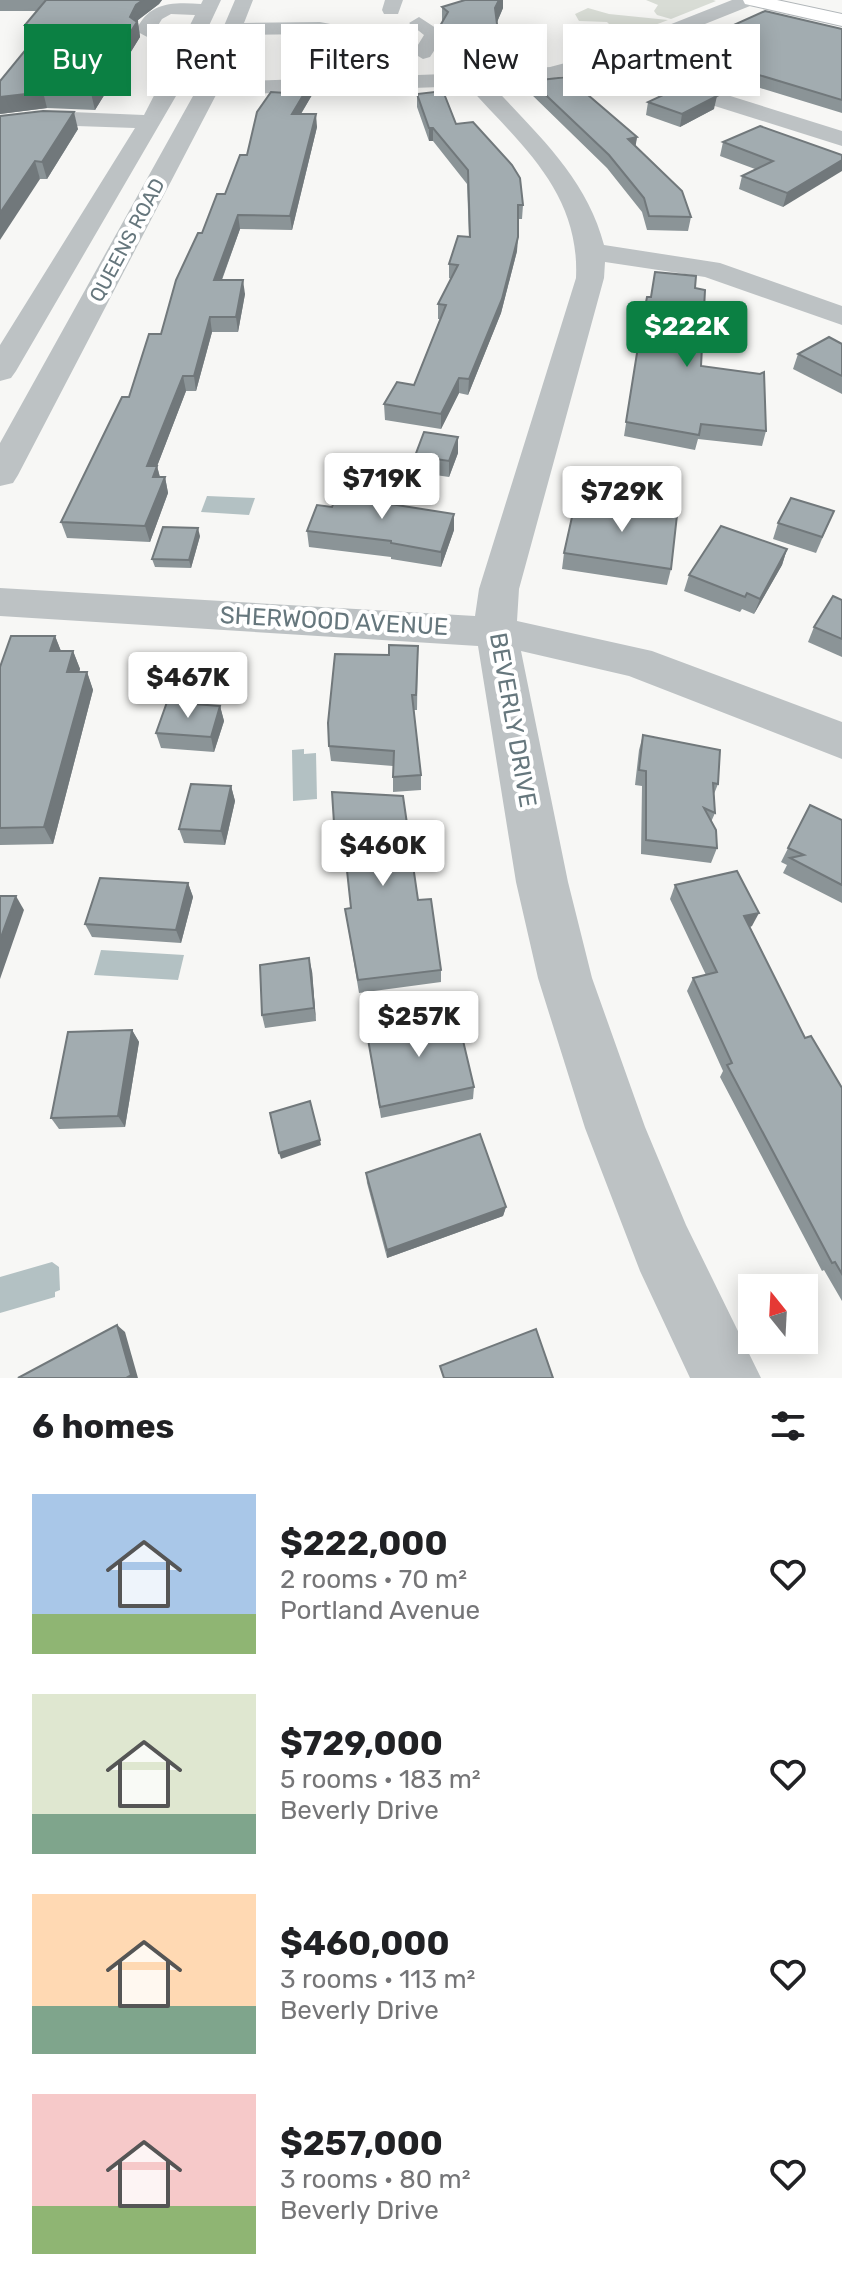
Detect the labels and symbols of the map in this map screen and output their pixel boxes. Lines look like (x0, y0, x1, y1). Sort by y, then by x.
street label: QUEENS ROAD (84, 174, 170, 306)
pin: $222K (631, 301, 743, 369)
pin: $719K (326, 453, 438, 521)
pin: $729K (566, 466, 678, 534)
street label: SHERWOOD AVENUE (219, 601, 449, 641)
street label: BEVERLY DRIVE (484, 630, 542, 810)
pin: $467K (132, 652, 244, 720)
pin: $460K (327, 820, 439, 888)
pin: $257K (363, 991, 475, 1059)
north arrow (738, 1274, 818, 1354)

